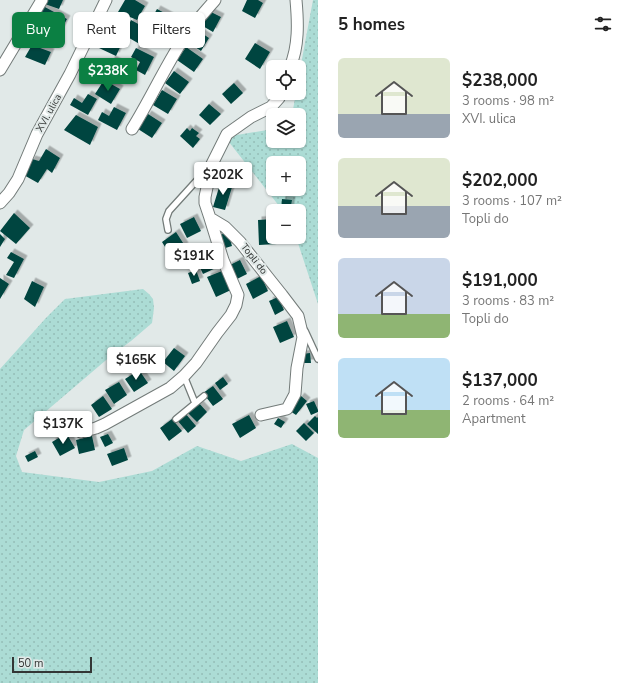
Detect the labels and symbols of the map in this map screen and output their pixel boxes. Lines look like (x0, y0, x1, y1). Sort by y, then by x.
pin: $238K (80, 58, 136, 92)
street label: XVI. ulica (33, 91, 65, 135)
pin: $202K (195, 162, 251, 196)
street label: Topli do (237, 241, 271, 278)
pin: $191K (166, 243, 222, 277)
pin: $165K (108, 347, 164, 381)
pin: $137K (35, 411, 91, 445)
scale bar (12, 655, 92, 674)

